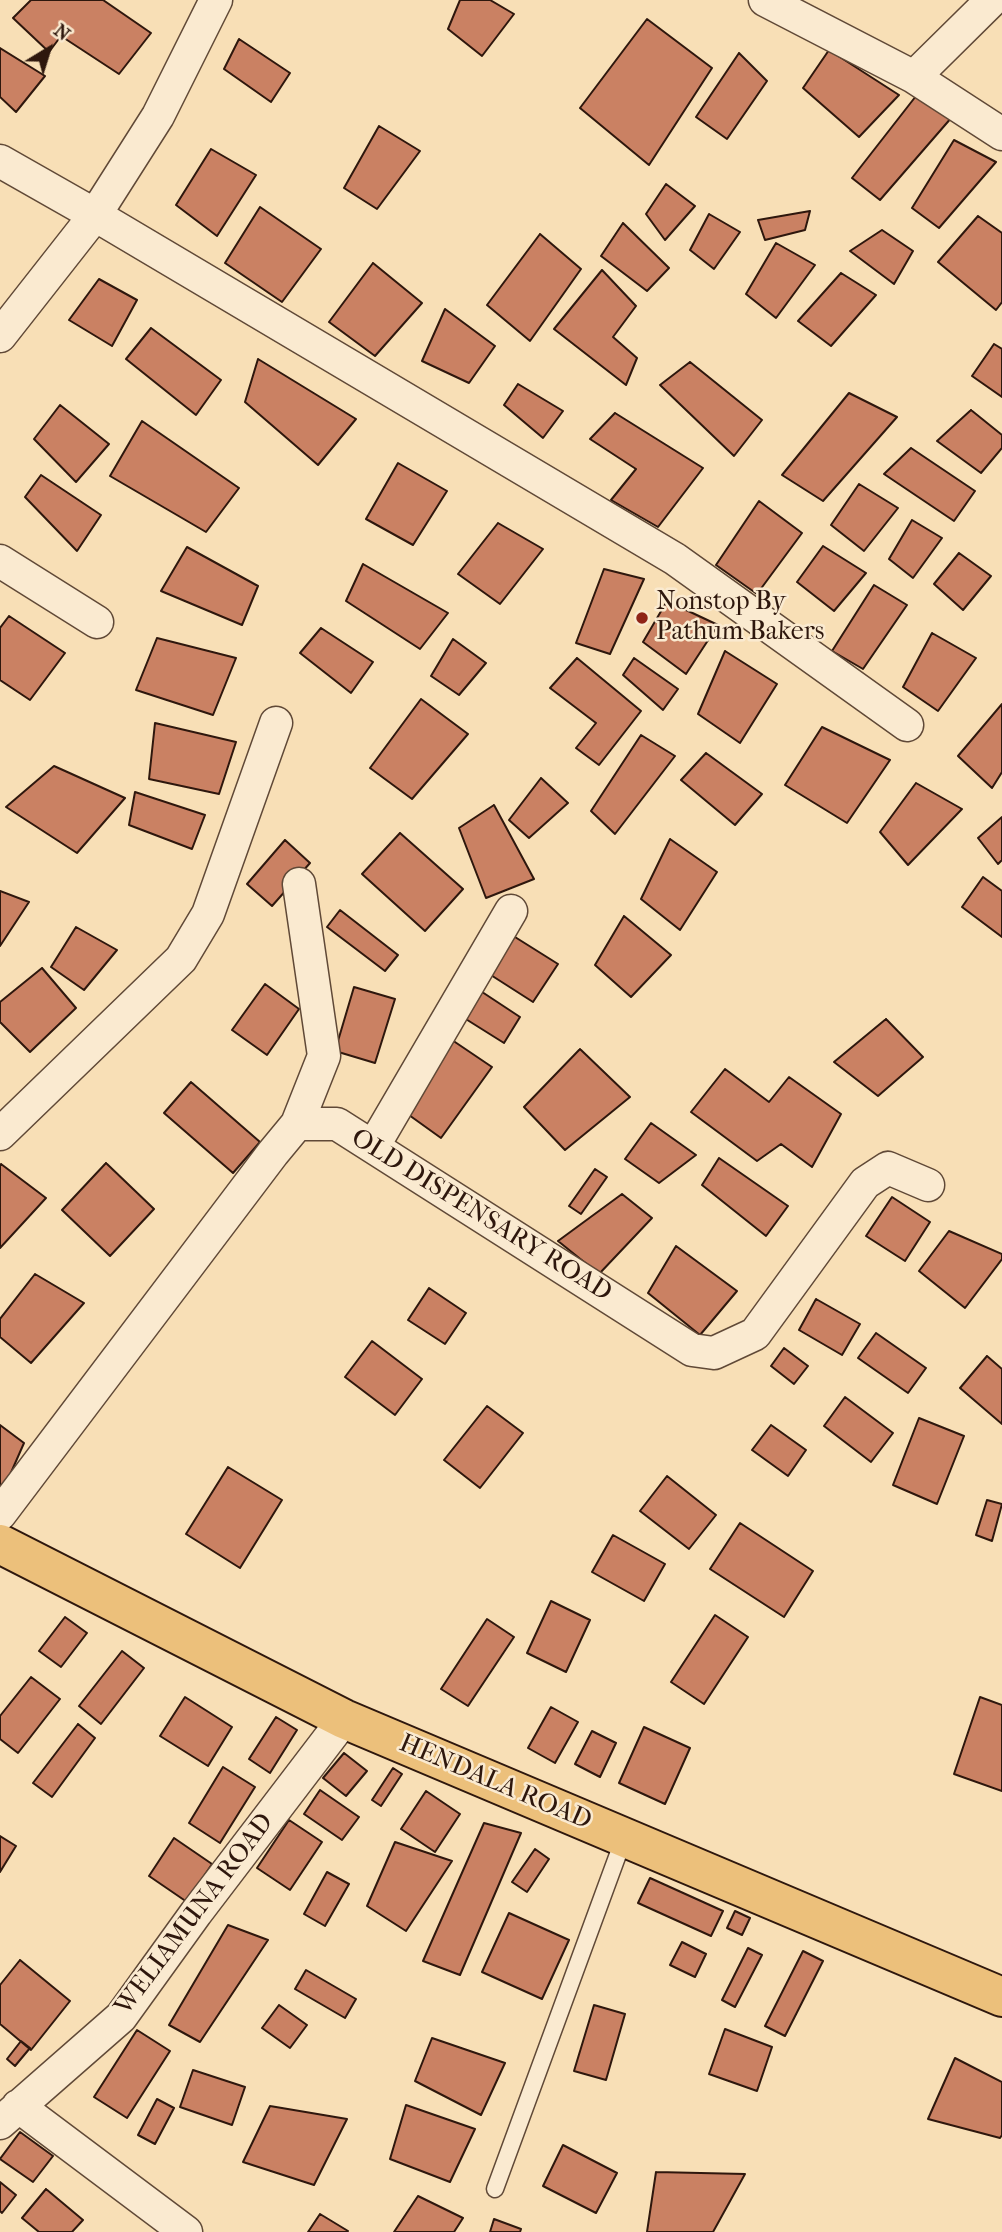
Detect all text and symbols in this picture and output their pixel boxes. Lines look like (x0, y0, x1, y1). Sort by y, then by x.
north arrow (14, 14, 84, 84)
text: N (49, 19, 74, 46)
place label: Nonstop By Pathum Bakers (656, 587, 824, 648)
marker: Nonstop By Pathum Bakers (634, 610, 650, 626)
street label: OLD DISPENSARY ROAD (345, 1123, 617, 1309)
street label: HENDALA ROAD (394, 1728, 596, 1838)
street label: WELIAMUNA ROAD (109, 1808, 281, 2022)

